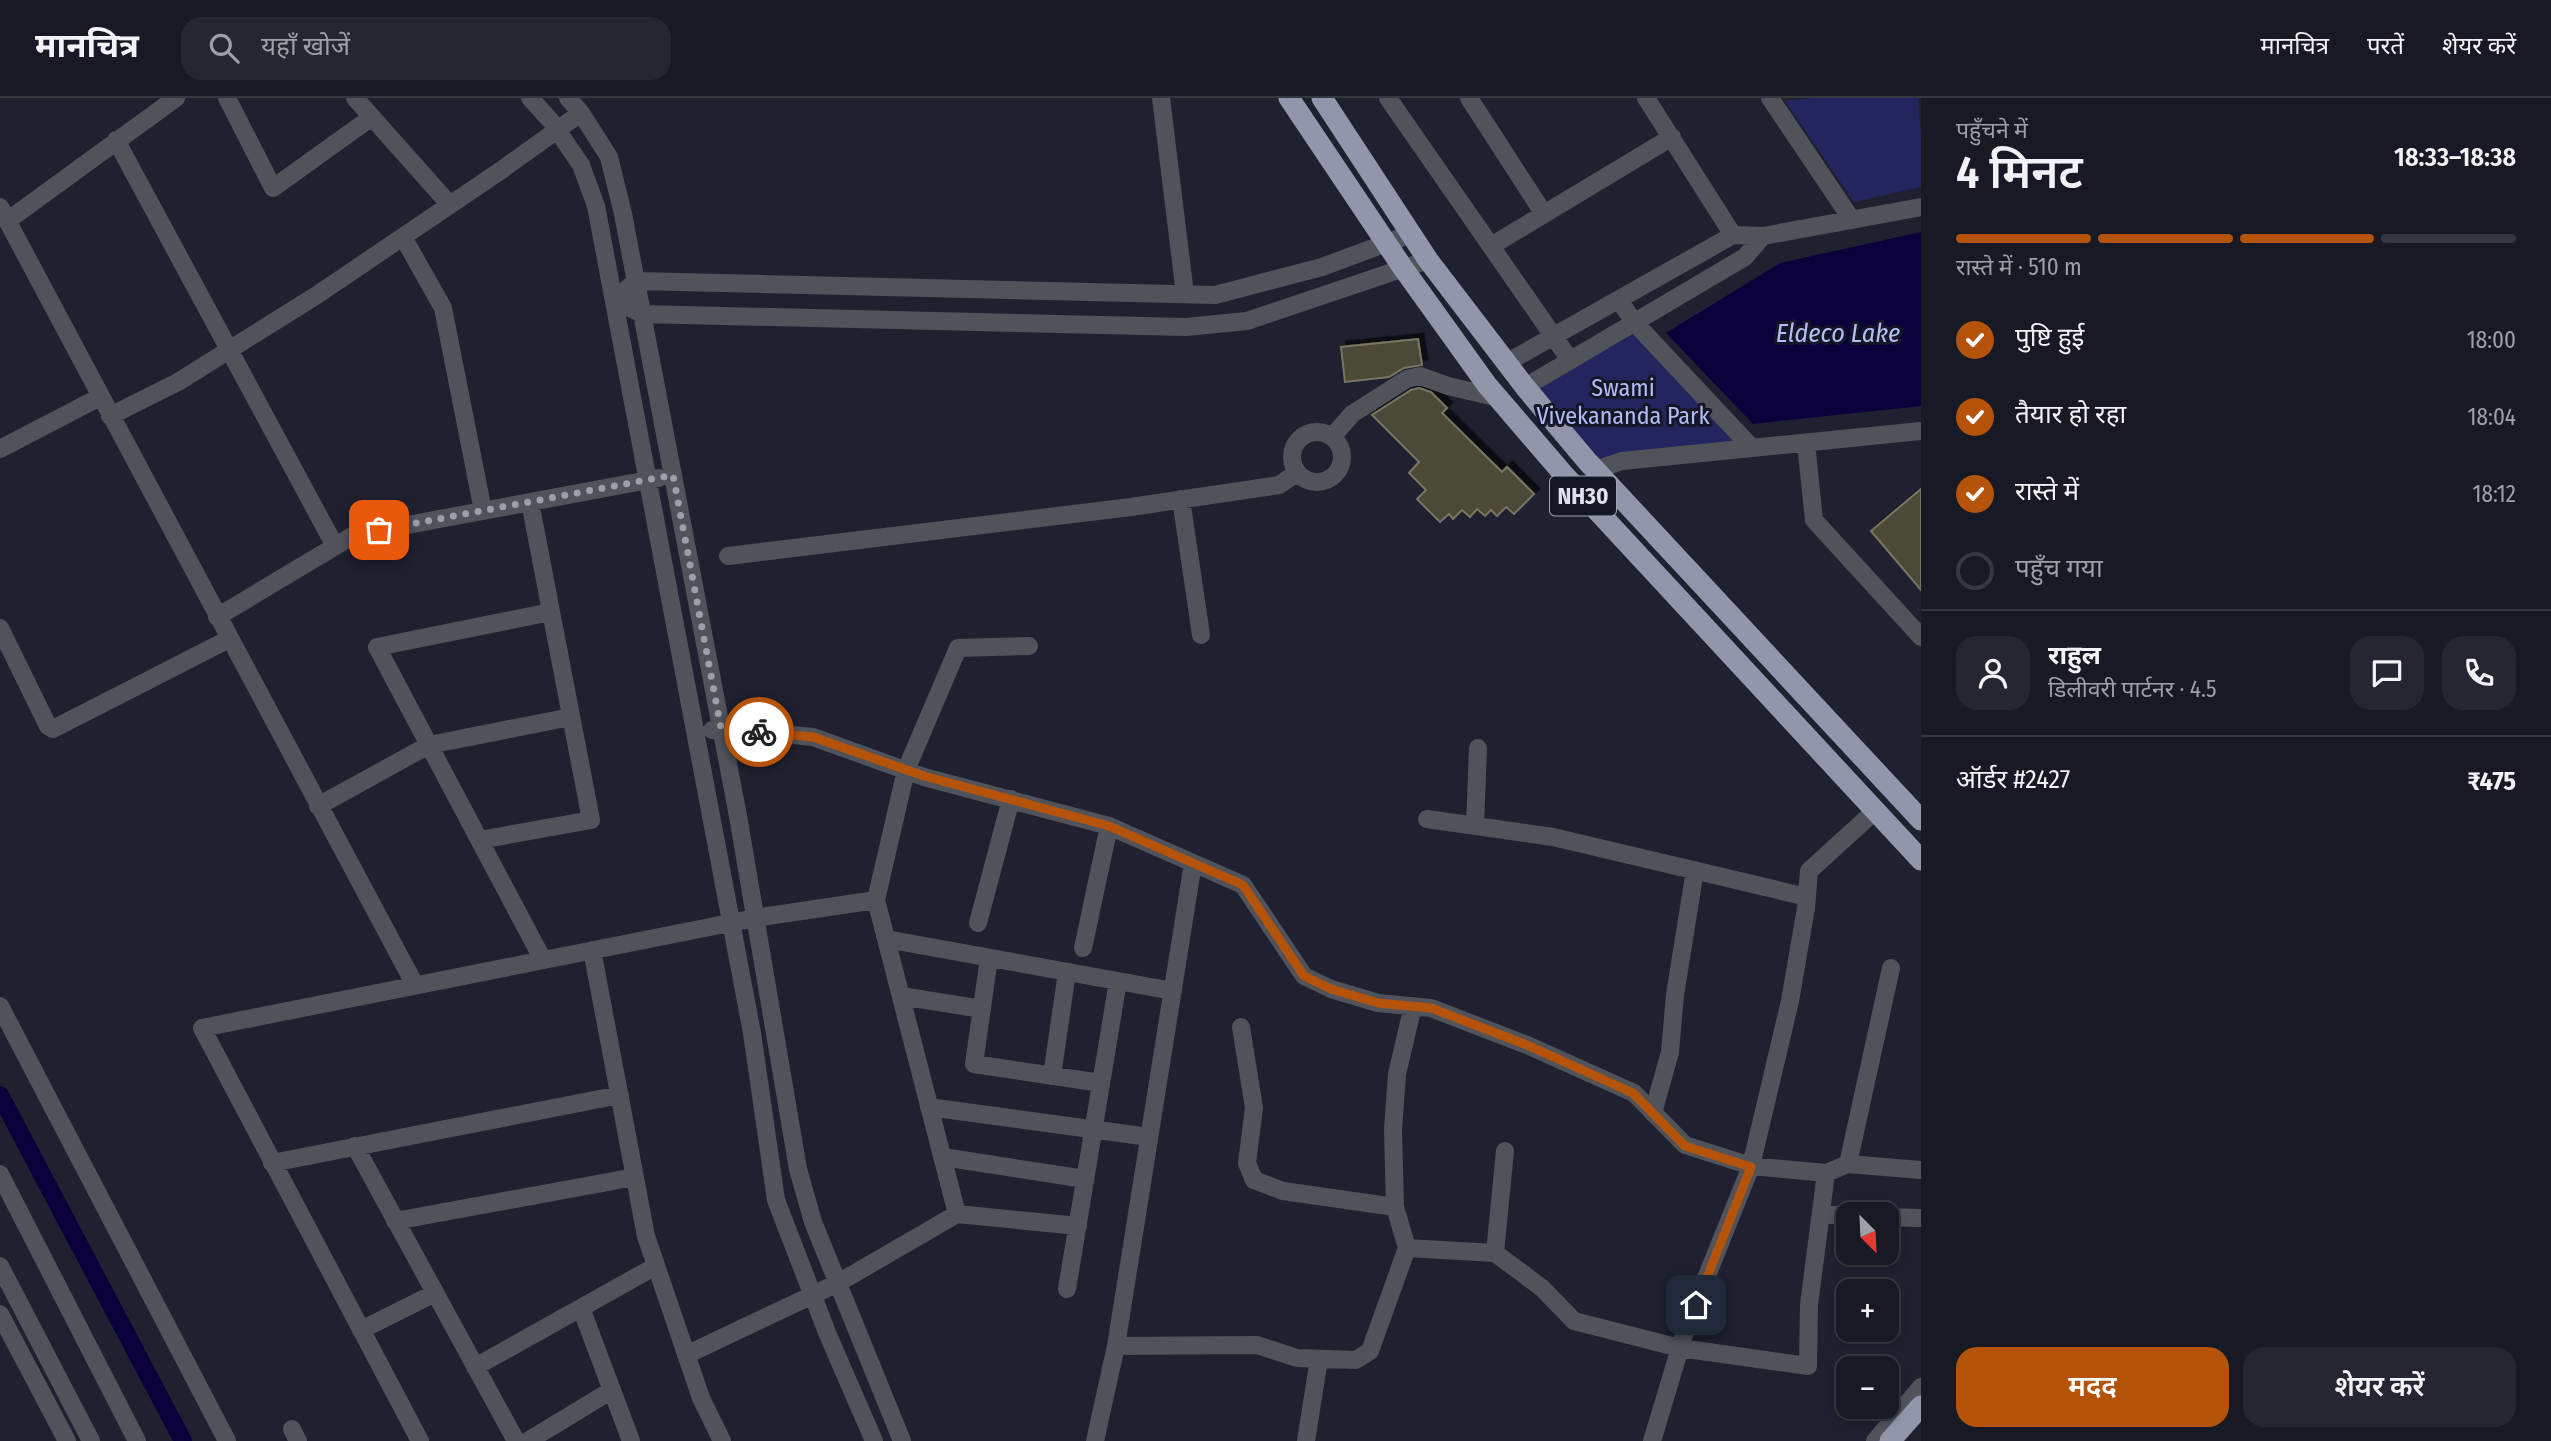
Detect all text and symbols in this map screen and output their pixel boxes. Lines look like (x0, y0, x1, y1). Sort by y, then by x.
search box (181, 17, 671, 80)
text: मानचित्र (35, 26, 139, 66)
icon: search (205, 29, 243, 67)
text: यहाँ खोजें (261, 31, 350, 62)
text: मानचित्र (2260, 32, 2329, 60)
text: परतें (2367, 32, 2404, 60)
text: शेयर करें (2442, 32, 2516, 60)
text: पहुँचने में (1956, 116, 2028, 144)
text: 18:33–18:38 (2394, 142, 2516, 173)
text: 4 मिनट (1956, 145, 2083, 200)
text: रास्ते में · 510 m (1956, 253, 2082, 281)
water label: Eldeco Lake (1776, 318, 1900, 349)
icon: check (1956, 321, 1994, 359)
text: पुष्टि हुई (2015, 322, 2084, 353)
text: 18:00 (2467, 326, 2516, 354)
park label: Swami Vivekananda Park (1536, 374, 1710, 430)
icon: check (1956, 398, 1994, 436)
text: तैयार हो रहा (2015, 399, 2126, 430)
text: 18:04 (2468, 403, 2516, 431)
icon: check (1956, 475, 1994, 513)
road number: NH30 (1550, 476, 1616, 516)
text: रास्ते में (2015, 476, 2079, 507)
text: 18:12 (2472, 480, 2516, 508)
pin (349, 500, 409, 560)
icon: bag (360, 511, 398, 549)
text: पहुँच गया (2015, 553, 2103, 584)
button: person (1956, 636, 2030, 710)
button: chat (2350, 636, 2424, 710)
button: phone (2442, 636, 2516, 710)
text: राहुल (2048, 640, 2101, 671)
text: डिलीवरी पार्टनर · 4.5 (2048, 675, 2217, 703)
courier (724, 697, 794, 767)
icon: bike (740, 713, 778, 751)
text: ऑर्डर #2427 (1956, 764, 2070, 795)
text: ₹475 (2467, 766, 2516, 797)
north arrow (1836, 1202, 1899, 1265)
map controls (1836, 1202, 1899, 1419)
pin (1666, 1275, 1726, 1335)
button: + (1836, 1279, 1899, 1342)
icon: home (1677, 1286, 1715, 1324)
button: मदद (1956, 1347, 2229, 1427)
button: शेयर करें (2243, 1347, 2516, 1427)
button: − (1836, 1356, 1899, 1419)

